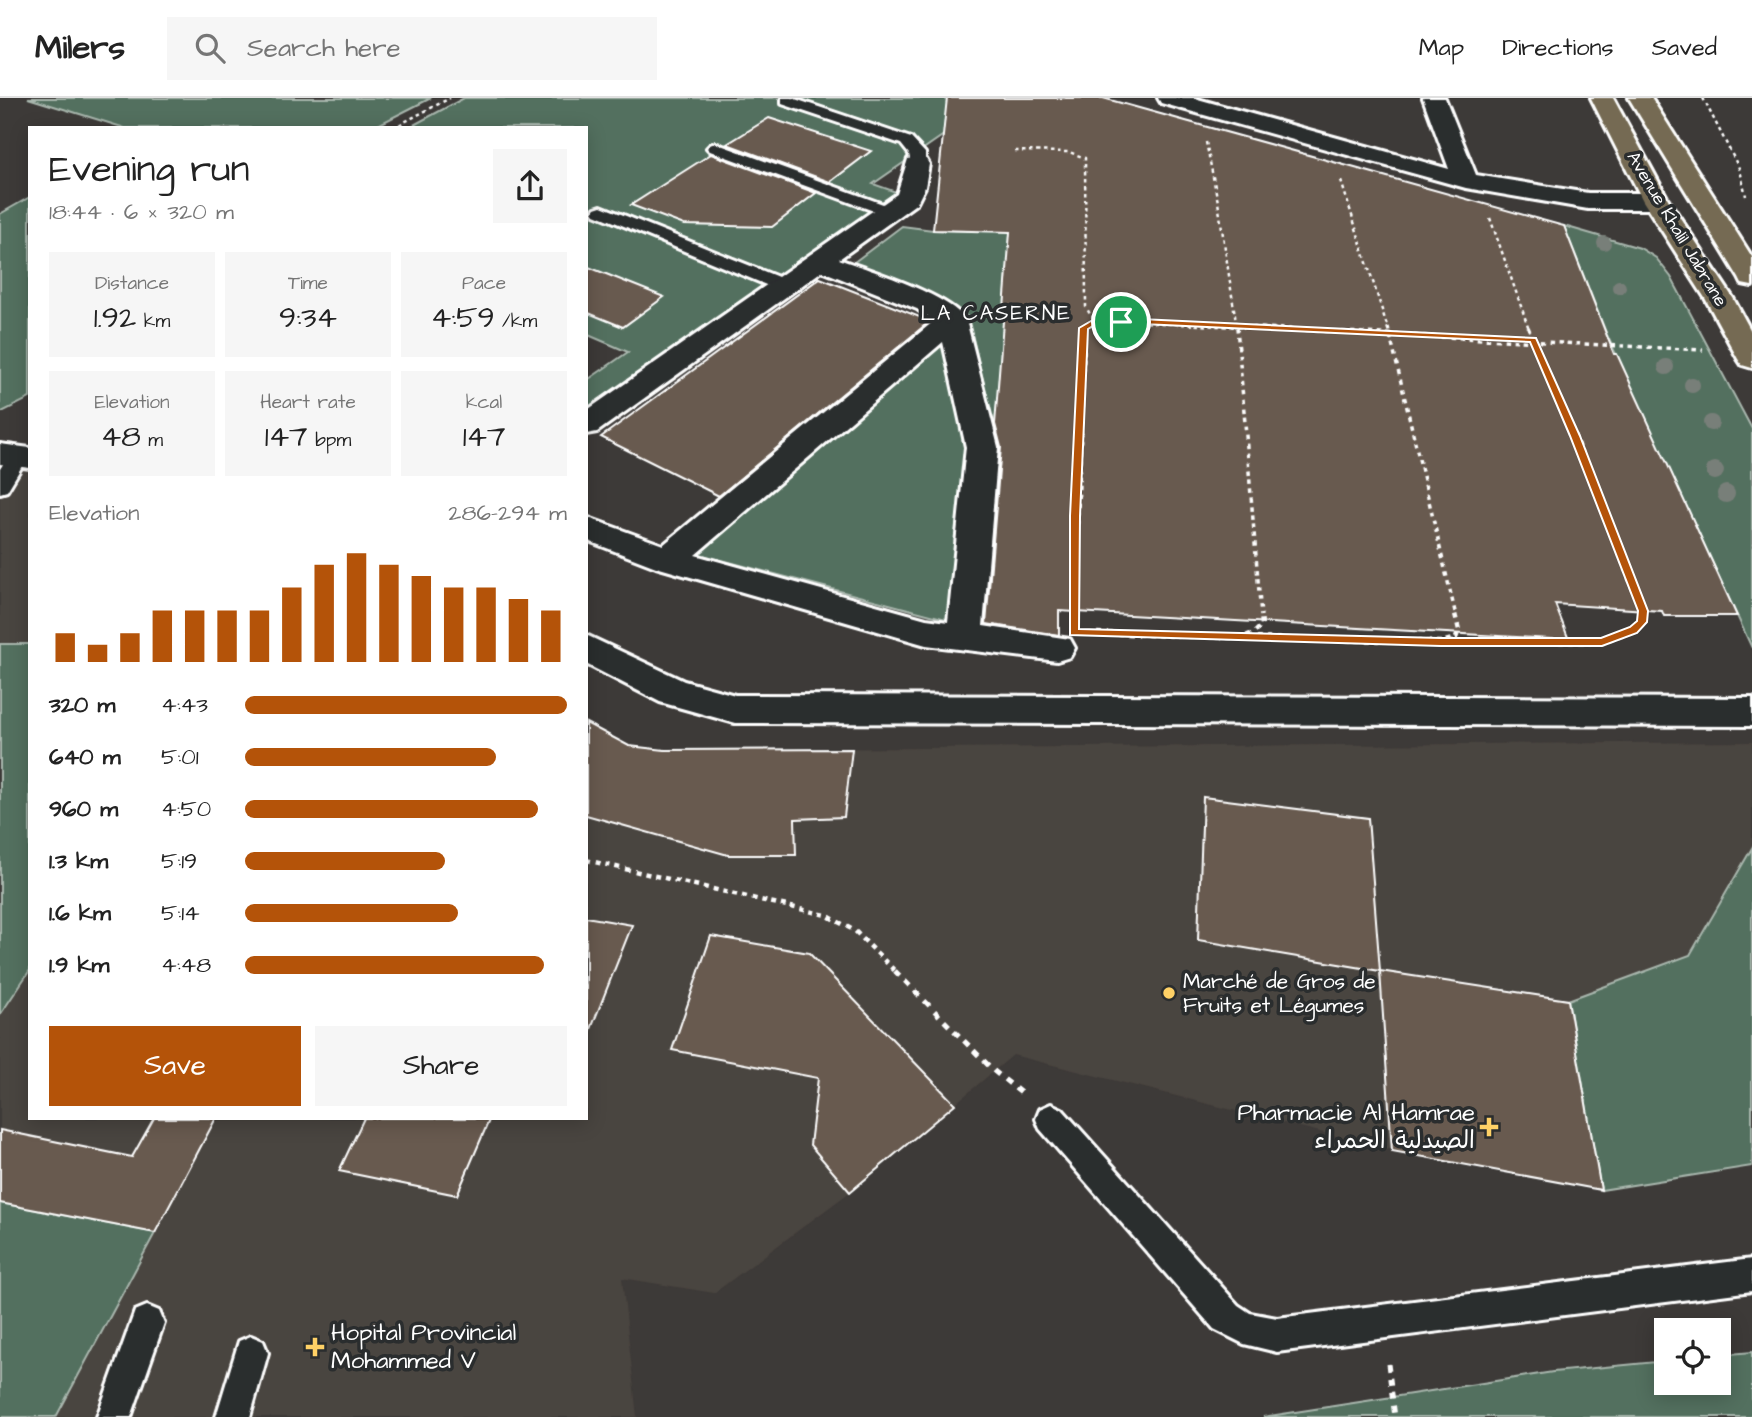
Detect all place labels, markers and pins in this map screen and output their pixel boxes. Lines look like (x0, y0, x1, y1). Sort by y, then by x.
pin (1091, 292, 1151, 352)
place label: Marché de Gros de Fruits et Légumes (1183, 967, 1376, 1022)
marker: Marché de Gros de Fruits et Légumes (1161, 985, 1177, 1001)
place label: Pharmacie Al Hamrae الصيدلية الحمراء (1237, 1096, 1475, 1158)
marker: Pharmacie Al Hamrae الصيدلية الحمراء (1481, 1119, 1497, 1135)
place label: Hopital Provincial Mohammed V (331, 1316, 516, 1378)
marker: Hopital Provincial Mohammed V (305, 1337, 325, 1357)

